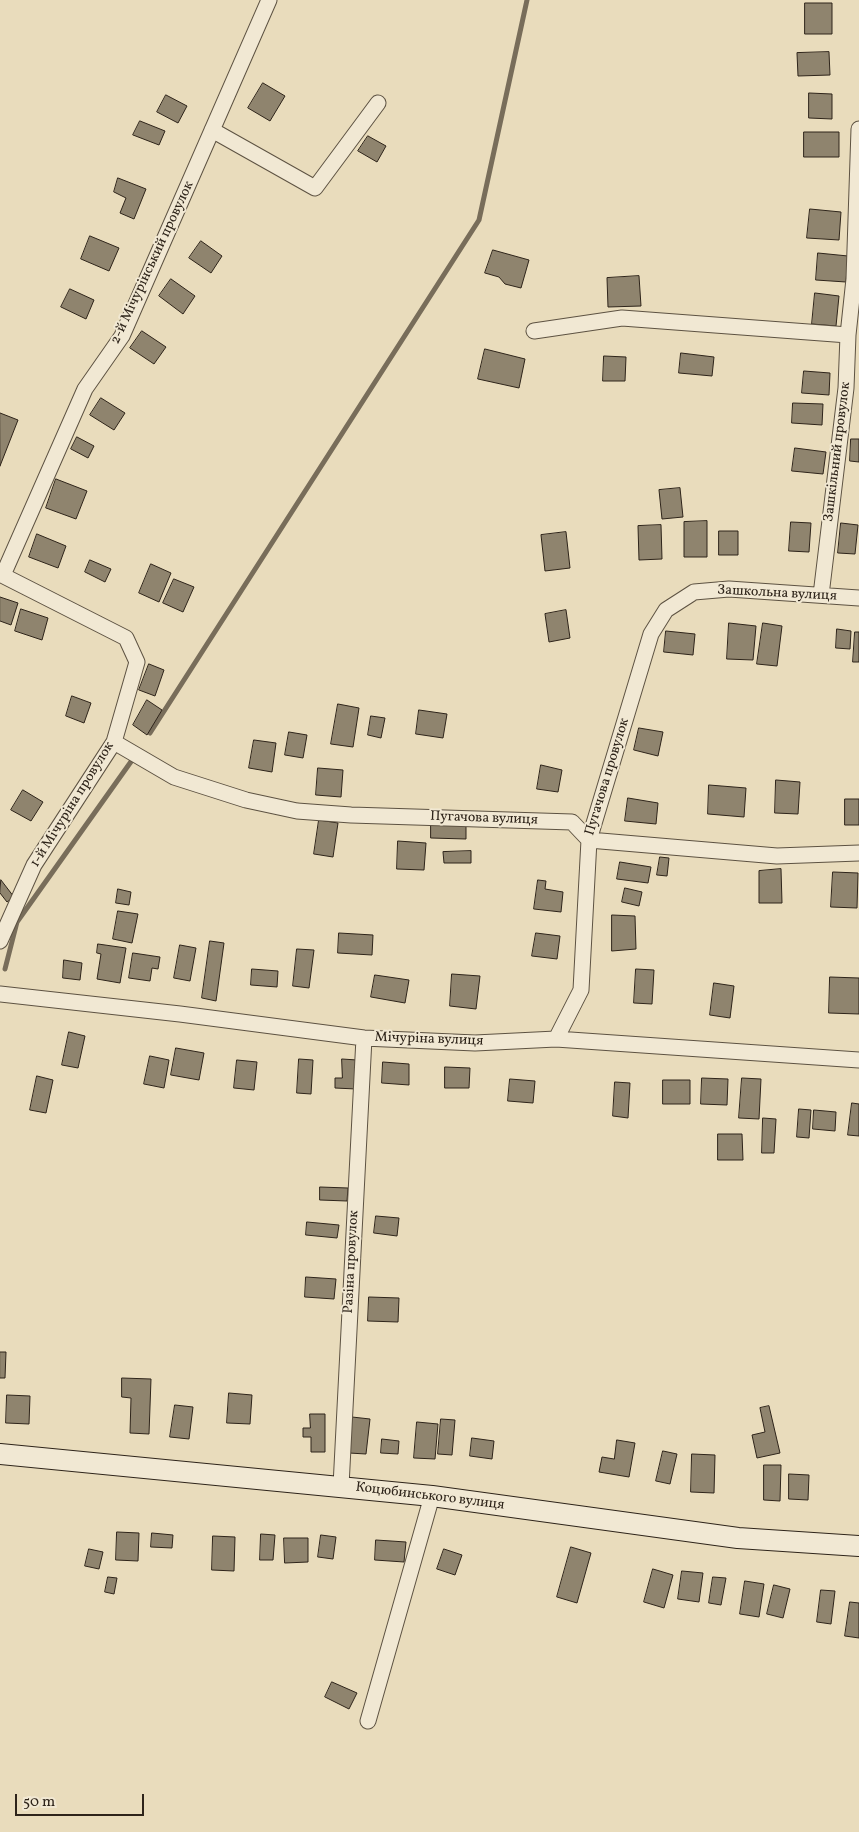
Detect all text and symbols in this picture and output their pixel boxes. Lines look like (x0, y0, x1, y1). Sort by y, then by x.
street label: 2-й Мічурінський провулок (108, 179, 198, 347)
street label: Зашкільний провулок (821, 381, 855, 523)
street label: Зашкольна вулиця (717, 582, 837, 606)
street label: Пугачова провулок (582, 716, 634, 838)
street label: 1-й Мічуріна провулок (27, 739, 119, 871)
street label: Пугачова вулиця (430, 809, 538, 829)
street label: Мічуріна вулиця (374, 1030, 484, 1050)
street label: Разіна провулок (341, 1210, 363, 1314)
street label: Коцюбинського вулиця (355, 1480, 505, 1514)
scale bar (18, 1784, 146, 1816)
text: 50 m (23, 1792, 55, 1813)

